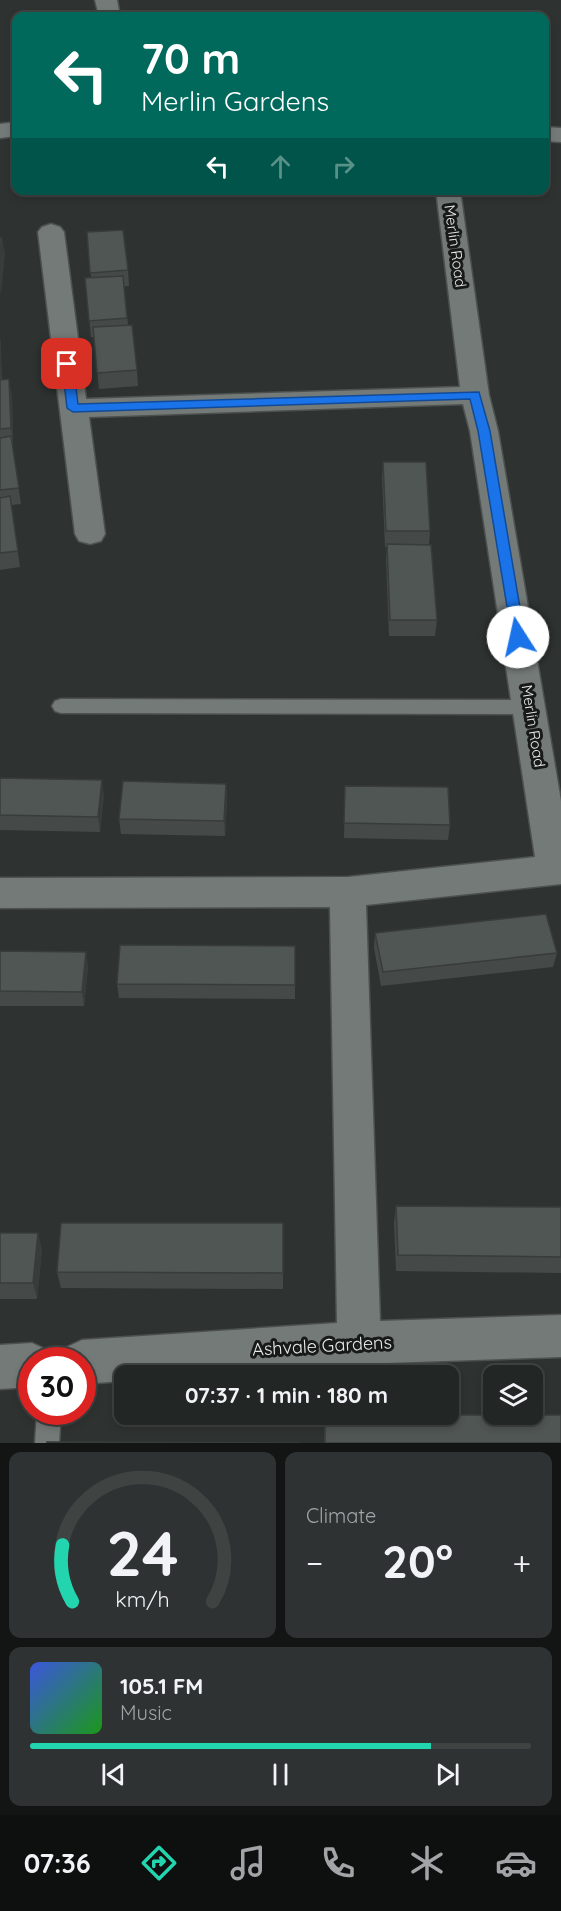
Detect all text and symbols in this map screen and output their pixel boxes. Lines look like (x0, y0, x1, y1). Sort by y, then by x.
text: 70 m (141, 32, 240, 85)
icon: left (42, 36, 120, 114)
text: Merlin Gardens (141, 84, 329, 118)
icon: left (201, 150, 234, 183)
icon: ahead (264, 150, 297, 183)
icon: right (327, 150, 360, 183)
street label: Merlin Road (440, 203, 471, 288)
pin (41, 338, 92, 389)
icon: arrive (50, 347, 83, 380)
position arrow (486, 605, 550, 669)
street label: Merlin Road (518, 683, 549, 769)
street label: Ashvale Gardens (252, 1330, 392, 1361)
speed limit sign: 30 (18, 1347, 96, 1425)
map controls (483, 1365, 543, 1425)
button: layers (483, 1365, 543, 1425)
text: 07:37 · 1 min · 180 m (185, 1381, 388, 1409)
text: Climate (306, 1503, 376, 1528)
text: 24 (106, 1514, 179, 1592)
text: 20° (382, 1533, 453, 1589)
text: − (306, 1542, 323, 1583)
text: + (512, 1542, 531, 1583)
text: km/h (115, 1586, 170, 1612)
text: 105.1 FM (120, 1672, 203, 1700)
text: Music (120, 1700, 172, 1725)
icon: previous (97, 1758, 130, 1791)
icon: pause (264, 1758, 297, 1791)
icon: next (431, 1758, 464, 1791)
icon: directions (138, 1842, 180, 1884)
icon: music (227, 1842, 269, 1884)
icon: phone (317, 1842, 359, 1884)
icon: climate (406, 1842, 448, 1884)
icon: car (495, 1842, 537, 1884)
text: 07:36 (24, 1846, 91, 1880)

